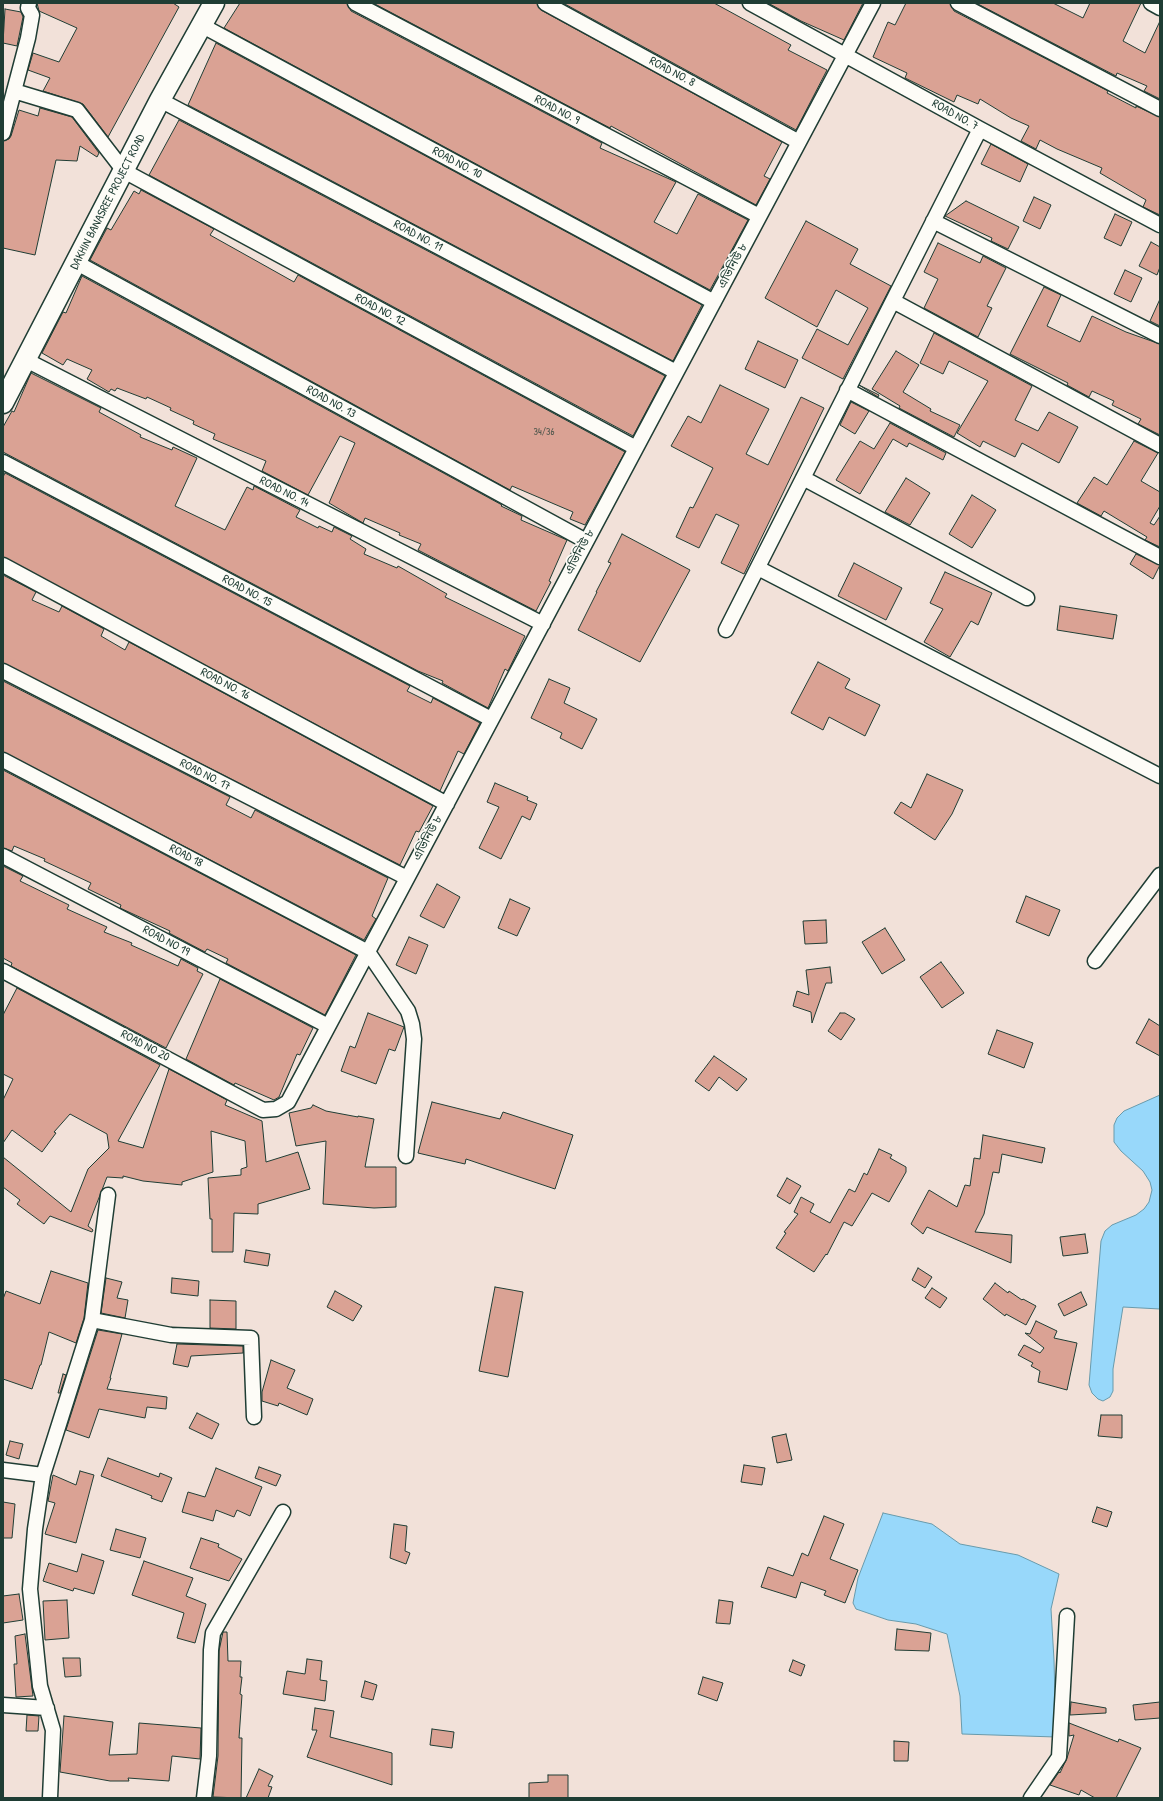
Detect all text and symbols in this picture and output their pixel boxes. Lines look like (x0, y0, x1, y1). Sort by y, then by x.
street label: ROAD NO. 8 (647, 54, 697, 90)
street label: ROAD NO. 9 (532, 92, 582, 128)
street label: ROAD NO. 7 (929, 96, 981, 134)
street label: DAKHIN BANASREE PROJECT ROAD (67, 132, 149, 272)
street label: ROAD NO. 10 (430, 144, 484, 182)
street label: ROAD NO. 11 (391, 217, 445, 255)
street label: এভিনিউ ৮ (715, 241, 751, 291)
street label: ROAD NO. 12 (352, 291, 408, 329)
street label: ROAD NO. 13 (304, 382, 358, 422)
house number: 34/36 (534, 426, 554, 438)
street label: ROAD NO. 14 (257, 473, 311, 511)
street label: এভিনিউ ৮ (562, 527, 598, 577)
street label: ROAD NO. 15 (220, 572, 274, 610)
street label: ROAD NO. 16 (198, 665, 252, 703)
street label: ROAD NO. 17 (177, 756, 233, 794)
street label: এভিনিউ ৮ (410, 813, 446, 863)
street label: ROAD 18 (167, 841, 205, 871)
street label: ROAD NO 19 (140, 923, 192, 959)
street label: ROAD NO 20 (118, 1027, 172, 1065)

